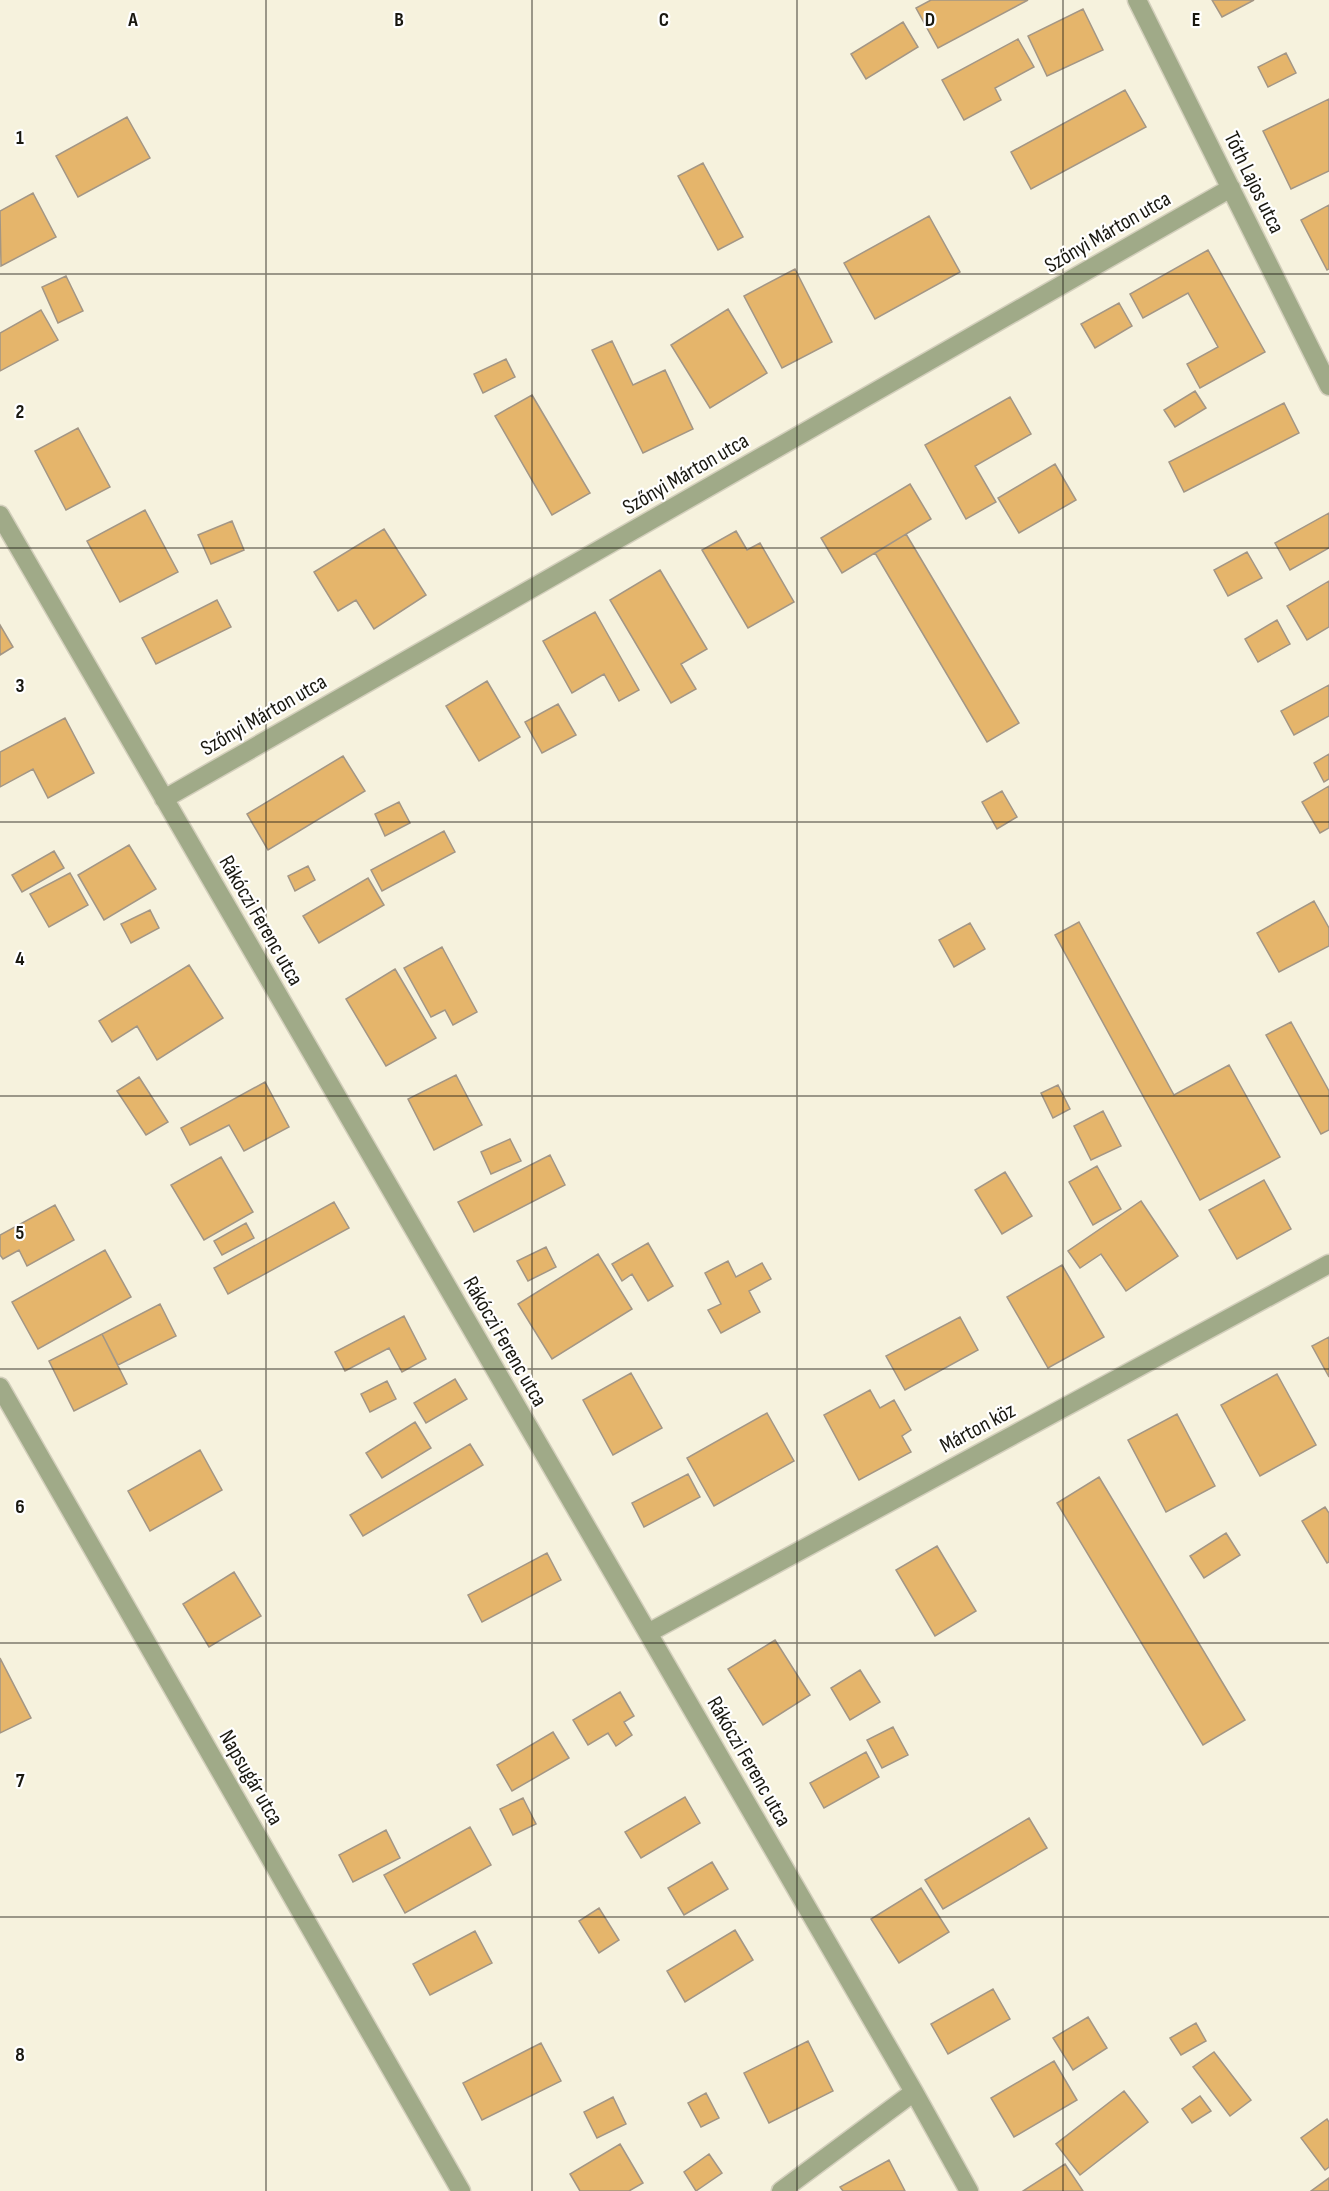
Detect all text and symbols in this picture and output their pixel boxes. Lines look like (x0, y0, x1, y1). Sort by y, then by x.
text: A (127, 8, 138, 32)
text: B (394, 8, 404, 32)
text: C (659, 8, 669, 32)
text: D (925, 8, 935, 32)
text: E (1192, 8, 1200, 32)
text: 1 (16, 126, 24, 150)
street label: Tóth Lajos utca (1217, 127, 1290, 238)
street label: Szőnyi Márton utca (1040, 185, 1176, 279)
text: 2 (16, 400, 24, 424)
street label: Szőnyi Márton utca (618, 427, 754, 521)
street label: Szőnyi Márton utca (196, 668, 332, 762)
text: 3 (16, 674, 25, 698)
street label: Rákóczi Ferenc utca (213, 851, 309, 991)
text: 4 (15, 947, 25, 971)
text: 5 (16, 1221, 25, 1245)
street label: Rákóczi Ferenc utca (457, 1272, 553, 1412)
street label: Márton köz (935, 1397, 1020, 1459)
text: 6 (15, 1495, 25, 1519)
street label: Rákóczi Ferenc utca (701, 1692, 797, 1832)
street label: Napsugár utca (213, 1725, 289, 1830)
text: 7 (16, 1769, 25, 1793)
text: 8 (15, 2043, 25, 2067)

